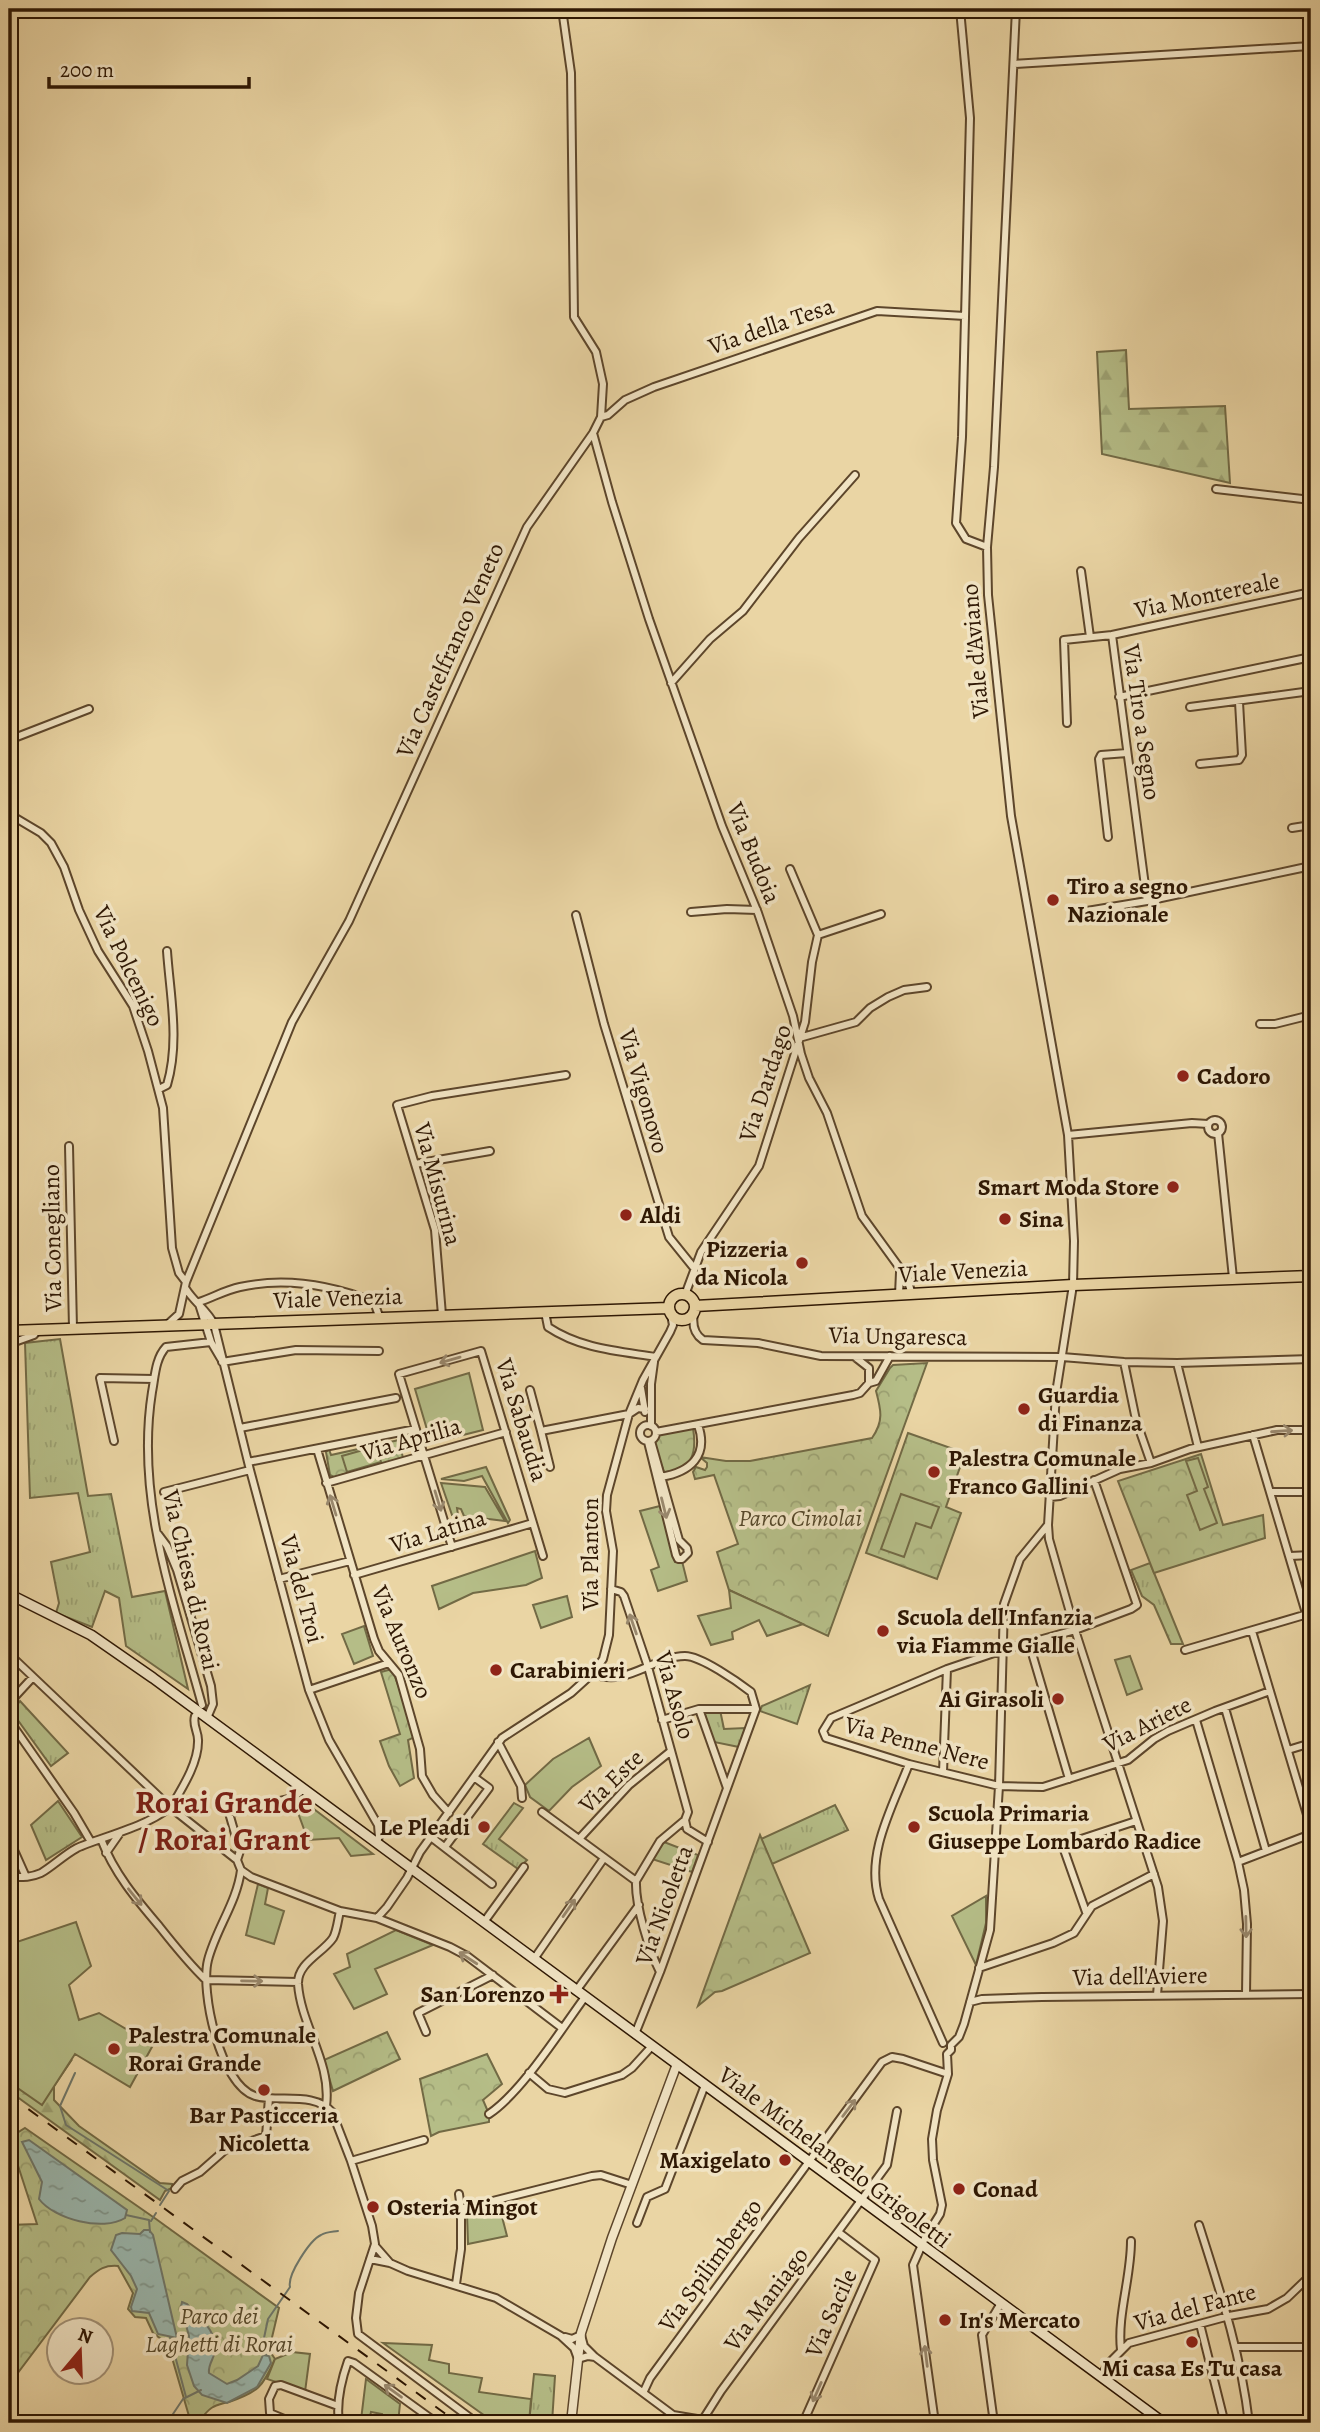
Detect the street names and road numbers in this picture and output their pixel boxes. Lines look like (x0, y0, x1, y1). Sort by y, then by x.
street label: Via della Tesa (703, 289, 839, 363)
street label: Via Castelfranco Veneto (388, 538, 512, 763)
street label: Via Montereale (1131, 564, 1282, 626)
street label: Viale d'Aviano (953, 582, 997, 721)
street label: Via Tiro a Segno (1115, 641, 1169, 802)
street label: Via Budoia (719, 797, 789, 909)
street label: Via Polcenigo (86, 899, 172, 1032)
street label: Via Dardago (731, 1020, 799, 1147)
street label: Via Vigonovo (611, 1024, 677, 1157)
street label: Via Misurina (406, 1118, 470, 1250)
street label: Via Conegliano (35, 1164, 69, 1313)
street label: Viale Venezia (897, 1252, 1029, 1290)
street label: Viale Venezia (272, 1280, 404, 1316)
street label: Via Ungaresca (827, 1319, 968, 1353)
street label: Via Sabaudia (488, 1354, 556, 1486)
street label: Via Aprilia (356, 1409, 465, 1469)
street label: Via Chiesa di Rorai (154, 1486, 227, 1674)
street label: Via Planton (574, 1498, 606, 1611)
street label: Via Latina (385, 1501, 491, 1561)
street label: Via del Troi (272, 1530, 332, 1647)
street label: Via Auronzo (363, 1580, 440, 1704)
street label: Via Asolo (647, 1646, 703, 1743)
street label: Via Ariete (1096, 1688, 1197, 1760)
street label: Via Penne Nere (840, 1708, 993, 1778)
street label: Via Este (571, 1742, 650, 1821)
street label: Via Nicoletta (627, 1840, 701, 1970)
street label: Via dell'Aviere (1071, 1959, 1208, 1993)
street label: Viale Michelangelo Grigoletti (711, 2058, 958, 2255)
street label: Via Spilimbergo (650, 2192, 769, 2339)
street label: Via Maniago (716, 2240, 816, 2358)
street label: Via Sacile (797, 2264, 865, 2363)
street label: Via del Fante (1130, 2275, 1259, 2339)

